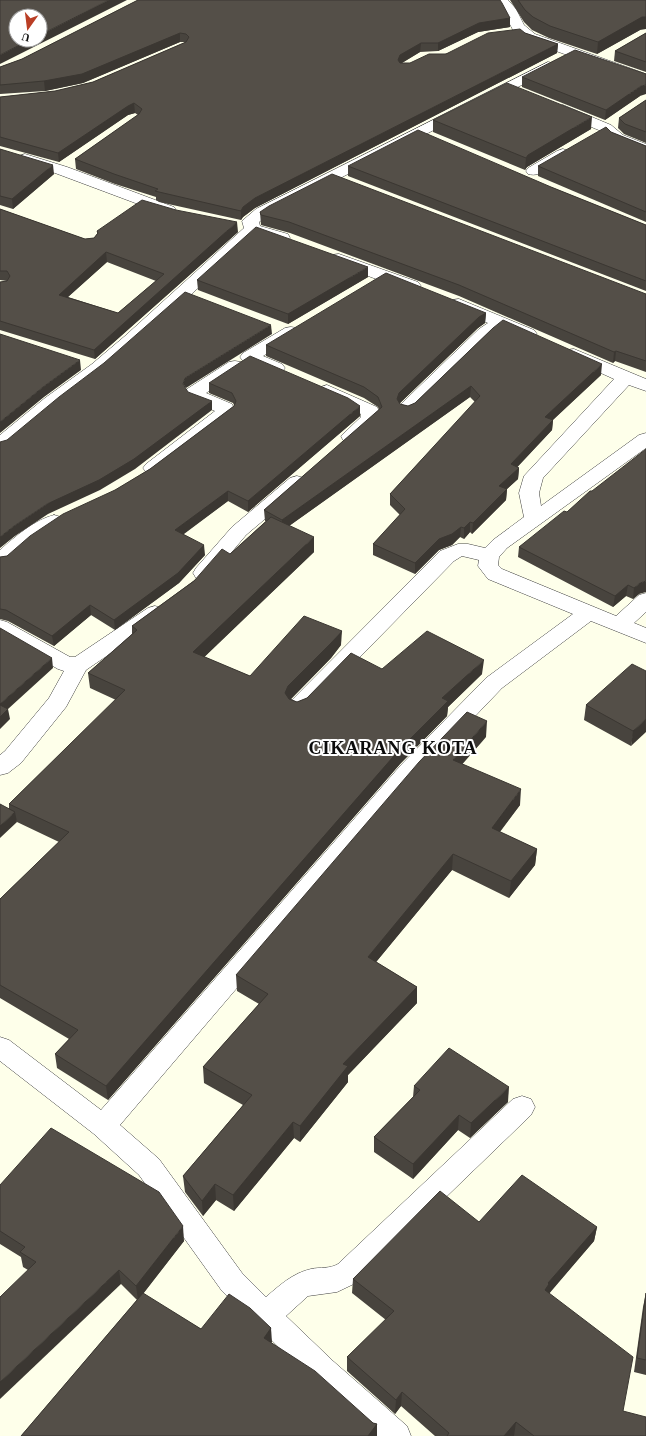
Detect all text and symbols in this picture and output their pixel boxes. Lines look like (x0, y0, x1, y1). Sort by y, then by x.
north arrow (8, 8, 48, 48)
text: U (20, 31, 31, 44)
district label: CIKARANG KOTA (308, 738, 478, 758)

